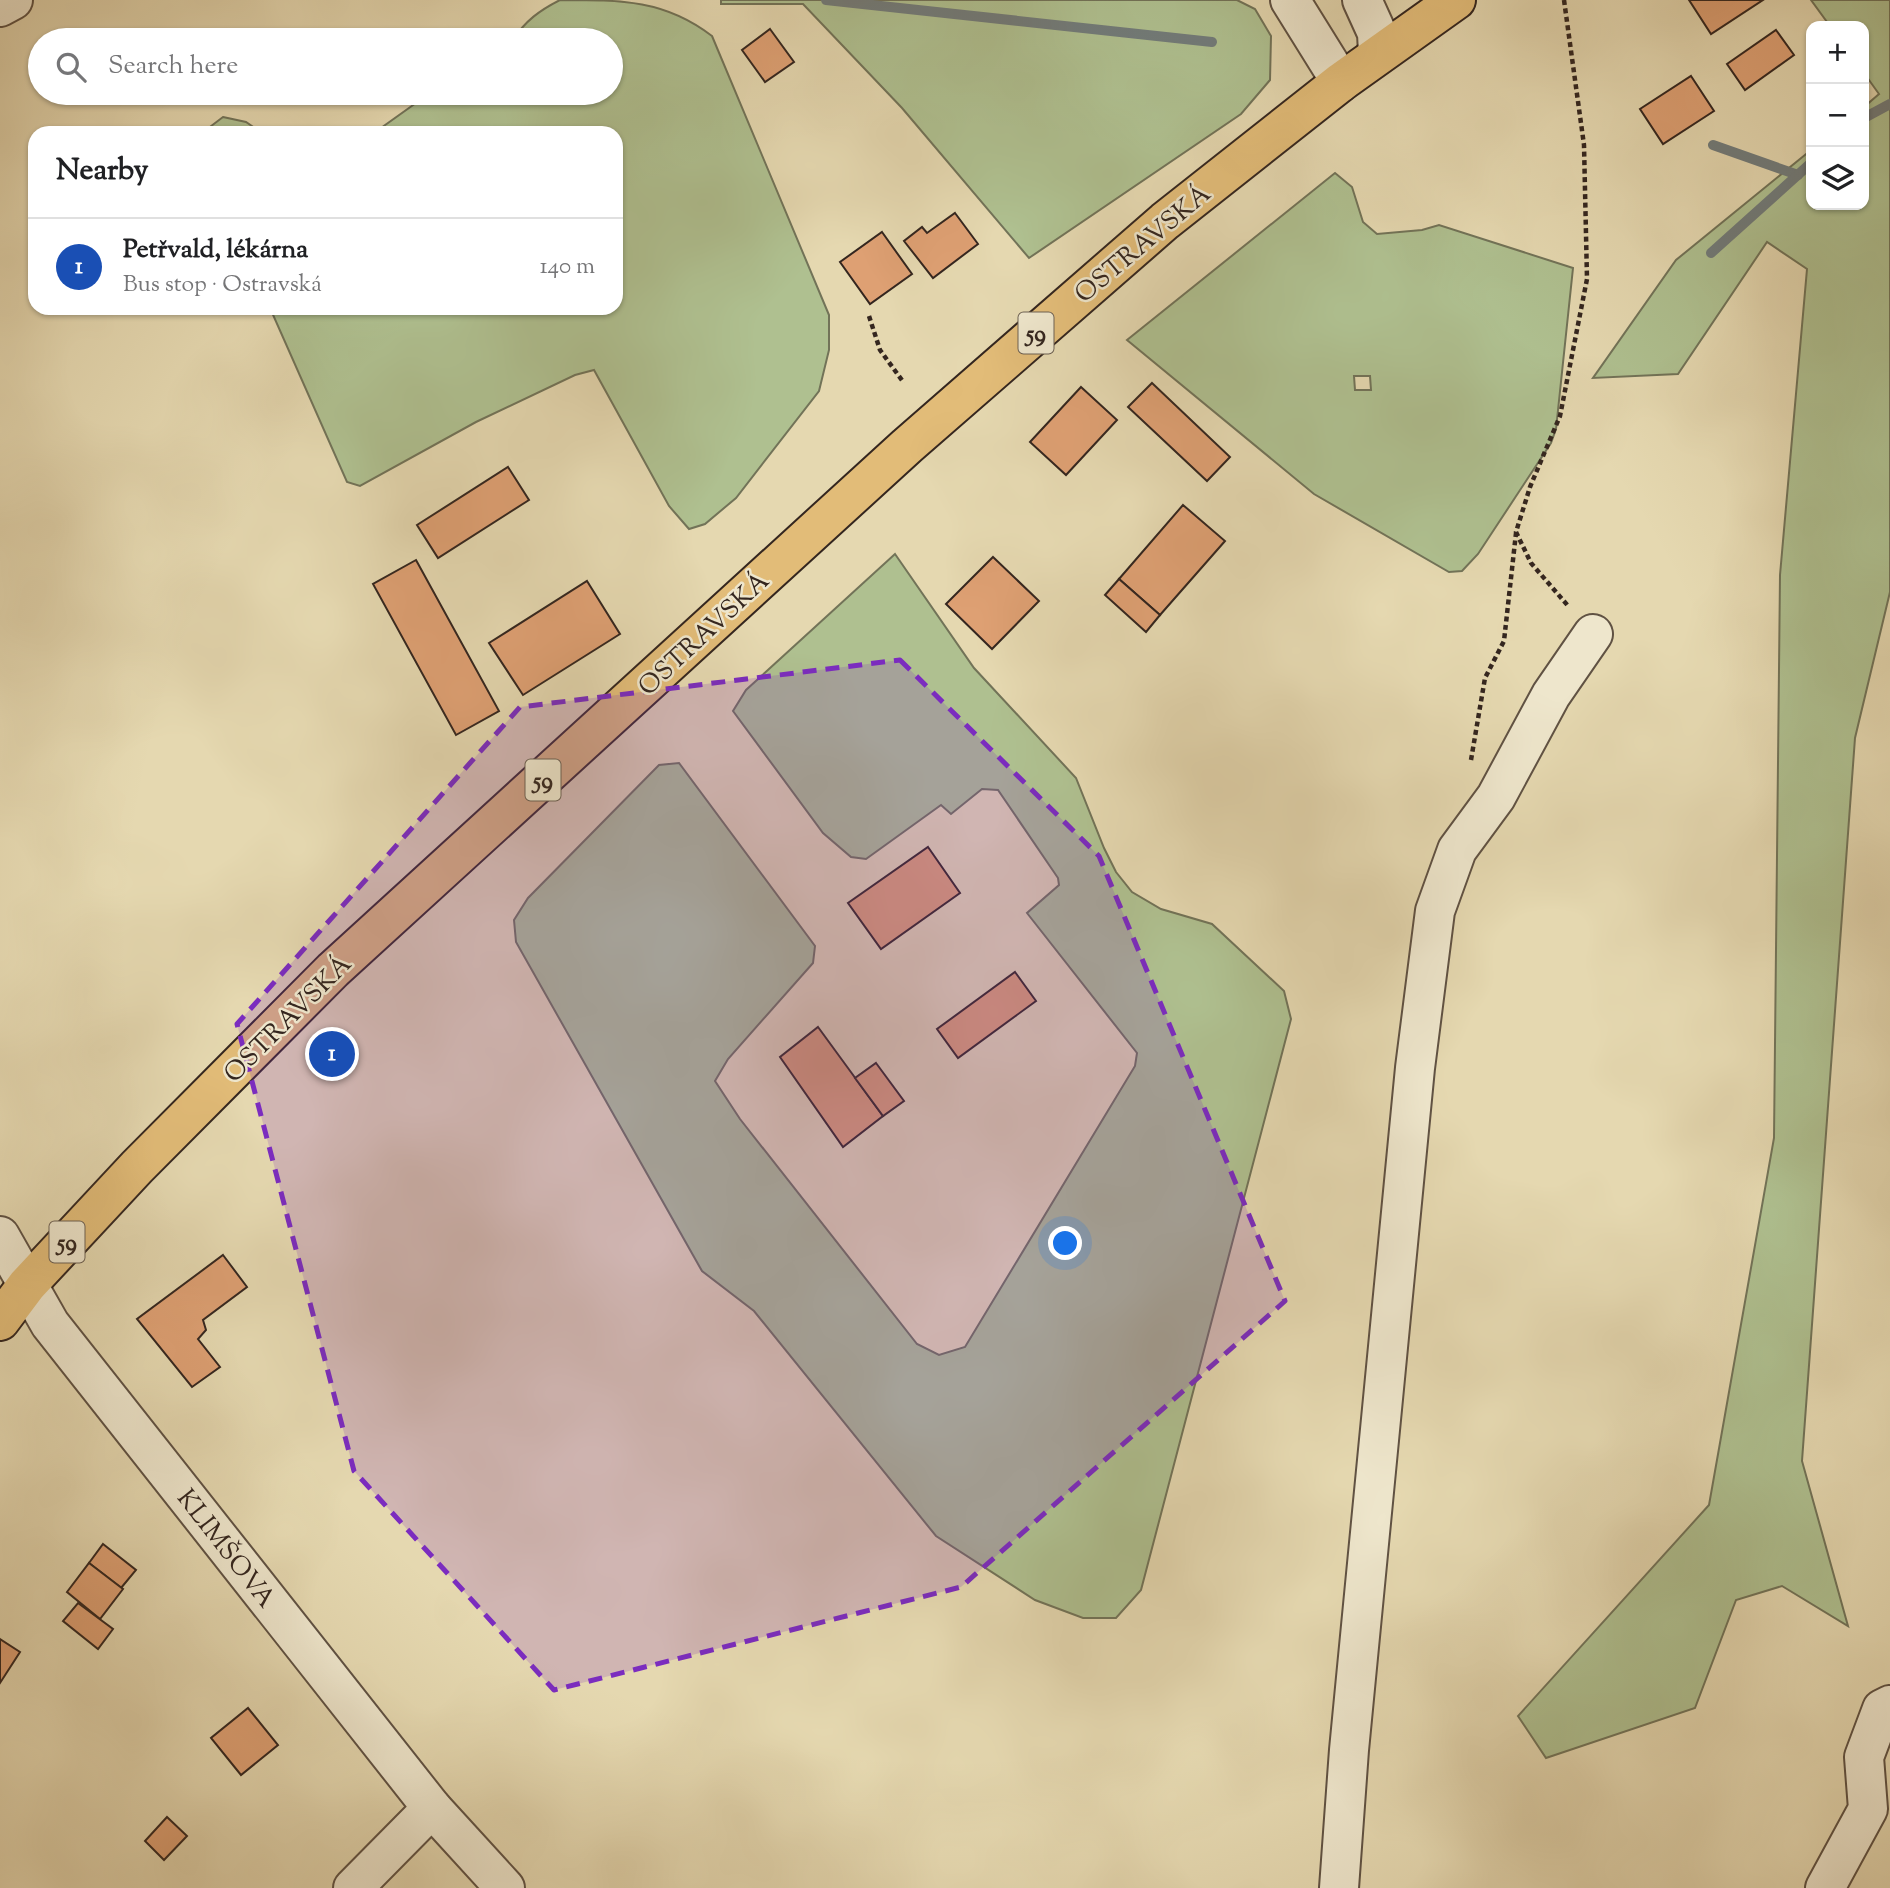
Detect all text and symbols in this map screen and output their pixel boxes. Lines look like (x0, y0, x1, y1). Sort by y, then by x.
map controls (1806, 21, 1869, 210)
button: + (1806, 21, 1869, 84)
search box (28, 28, 623, 105)
icon: search (52, 48, 90, 86)
text: Search here (108, 48, 238, 85)
button: − (1806, 84, 1869, 147)
button: layers (1806, 147, 1869, 210)
text: Nearby (56, 150, 148, 193)
street label: OSTRAVSKÁ (1067, 177, 1220, 313)
text: Petřvald, lékárna (123, 232, 308, 269)
text: 1 (75, 251, 83, 284)
text: 140 m (540, 251, 595, 284)
text: Bus stop · Ostravská (123, 269, 322, 302)
road number: 59 (1018, 312, 1054, 354)
street label: OSTRAVSKÁ (631, 564, 779, 706)
road number: 59 (526, 760, 560, 800)
street label: OSTRAVSKÁ (216, 947, 361, 1092)
pin: 1 (309, 1028, 355, 1080)
road number: 59 (50, 1222, 84, 1262)
your location (1048, 1226, 1082, 1260)
street label: KLIMŠOVA (167, 1482, 283, 1617)

